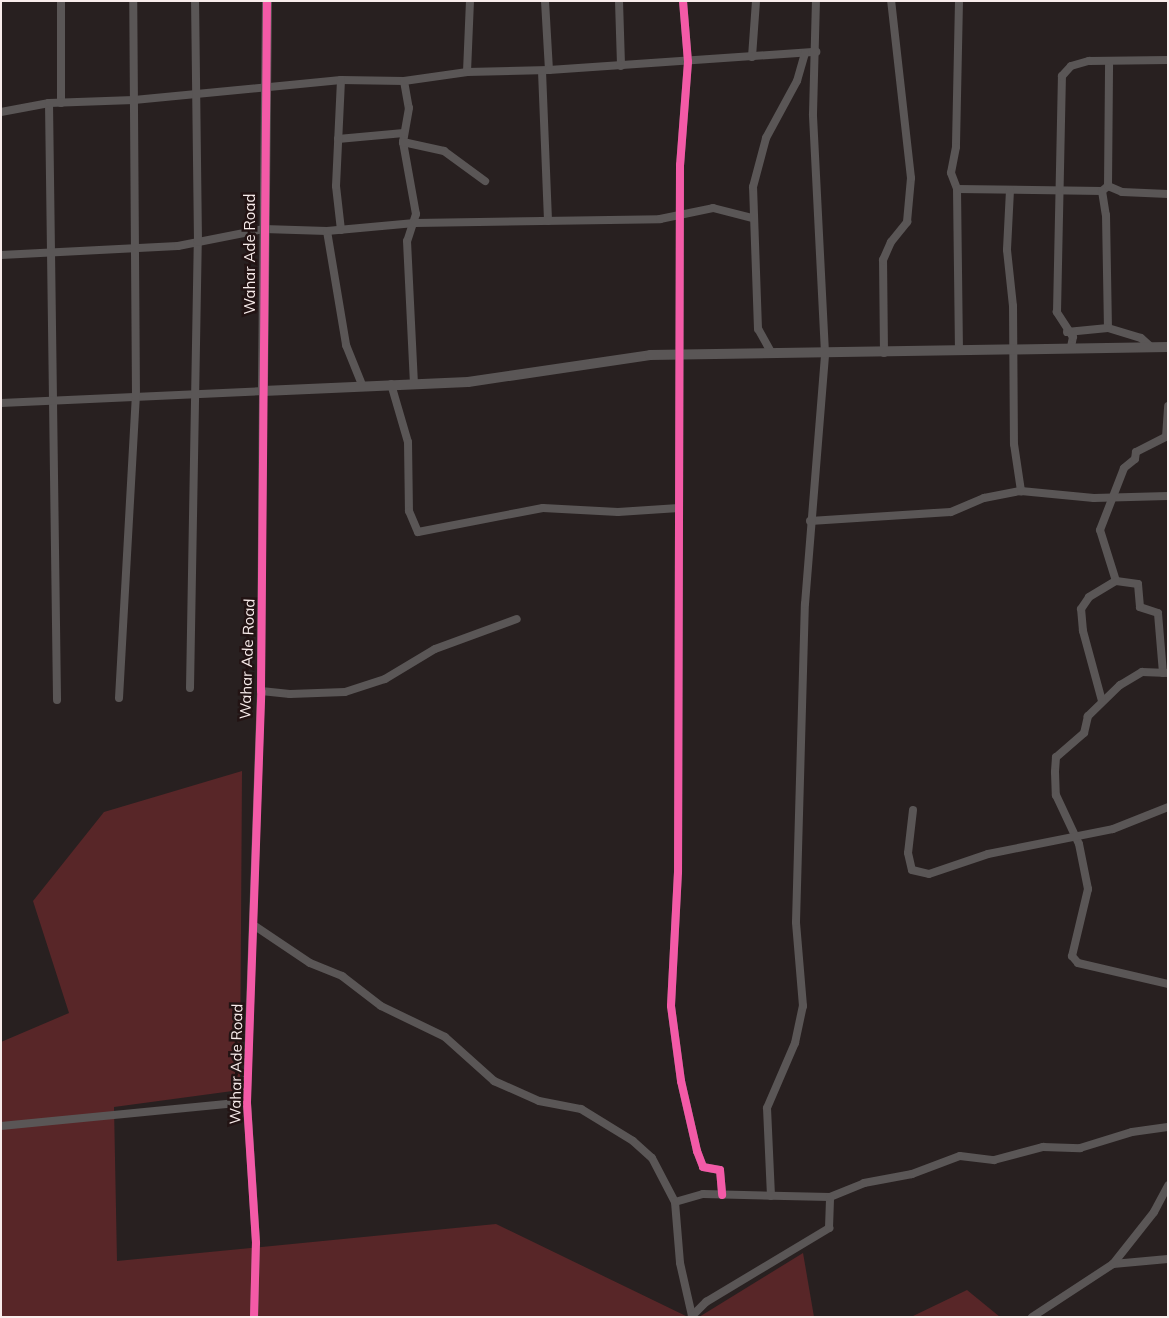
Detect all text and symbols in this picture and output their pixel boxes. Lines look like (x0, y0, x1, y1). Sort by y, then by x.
street label: Wahar Ade Road (241, 194, 259, 314)
street label: Wahar Ade Road (236, 598, 258, 720)
street label: Wahar Ade Road (226, 1003, 246, 1125)

